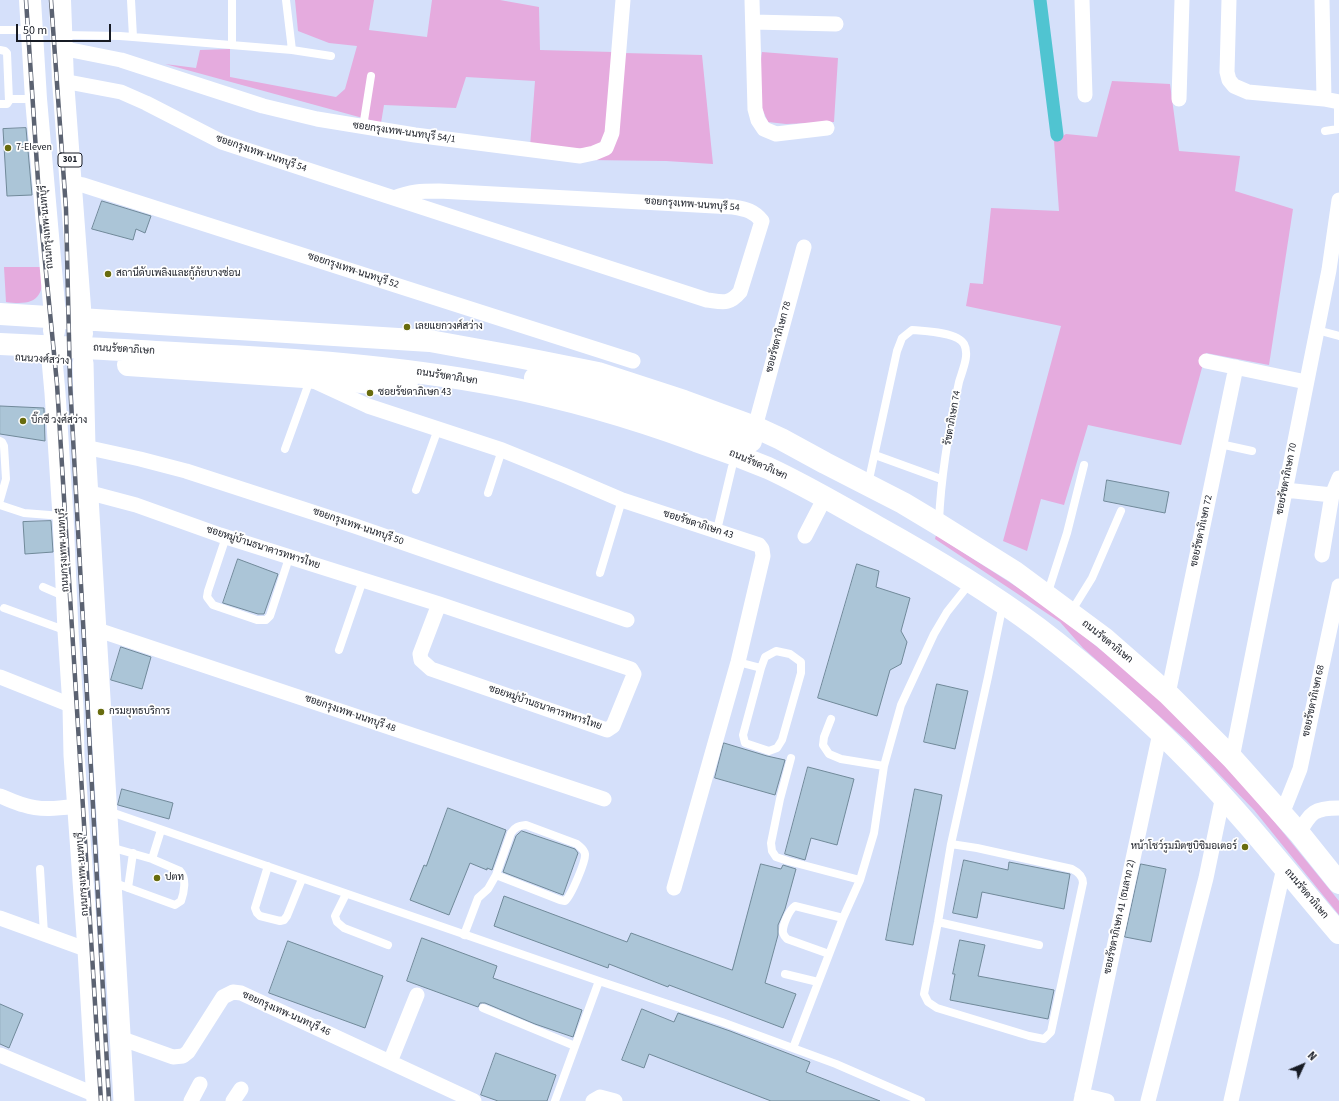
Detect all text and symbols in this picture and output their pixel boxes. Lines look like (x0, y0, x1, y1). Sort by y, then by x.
scale bar (18, 16, 113, 42)
text: 50 m (23, 22, 47, 39)
street label: ซอยกรุงเทพ-นนทบุรี 54/1 (352, 120, 456, 146)
street label: ซอยกรุงเทพ-นนทบุรี 54 (214, 133, 308, 175)
place label: 7-Eleven (16, 142, 52, 154)
marker: 7-Eleven (3, 143, 13, 153)
road number: 301 (58, 153, 82, 167)
street label: ถนนกรุงเทพ-นนทบุรี (37, 185, 57, 269)
street label: ซอยกรุงเทพ-นนทบุรี 54 (644, 196, 740, 214)
street label: ซอยกรุงเทพ-นนทบุรี 52 (306, 251, 400, 291)
place label: สถานีดับเพลิงและกู้ภัยบางซ่อน (116, 268, 241, 280)
marker: สถานีดับเพลิงและกู้ภัยบางซ่อน (103, 269, 113, 279)
street label: ซอยรัชดาภิเษก 78 (764, 300, 794, 374)
place label: เลยแยกวงศ์สว่าง (415, 321, 483, 333)
marker: เลยแยกวงศ์สว่าง (402, 322, 412, 332)
street label: ถนนรัชดาภิเษก (93, 342, 155, 358)
street label: ถนนวงศ์สว่าง (14, 352, 70, 368)
street label: ถนนรัชดาภิเษก (415, 366, 479, 388)
place label: ซอยรัชดาภิเษก 43 (378, 387, 451, 399)
marker: ซอยรัชดาภิเษก 43 (365, 388, 375, 398)
street label: รัชดาภิเษก 74 (942, 390, 964, 446)
place label: บิ๊กซี วงศ์สว่าง (31, 415, 87, 427)
marker: บิ๊กซี วงศ์สว่าง (18, 416, 28, 426)
street label: ซอยรัชดาภิเษก 70 (1274, 442, 1300, 516)
street label: ถนนรัชดาภิเษก (727, 447, 789, 483)
street label: ซอยรัชดาภิเษก 72 (1189, 494, 1215, 568)
street label: ซอยกรุงเทพ-นนทบุรี 50 (311, 506, 405, 548)
street label: ถนนกรุงเทพ-นนทบุรี (56, 508, 72, 592)
street label: ซอยรัชดาภิเษก 43 (661, 508, 735, 542)
street label: ซอยหมู่บ้านธนาคารทหารไทย (205, 524, 321, 572)
street label: ถนนรัชดาภิเษก (1079, 618, 1135, 666)
street label: ซอยรัชดาภิเษก 68 (1301, 664, 1327, 738)
street label: ซอยหมู่บ้านธนาคารทหารไทย (487, 683, 603, 733)
street label: ซอยกรุงเทพ-นนทบุรี 48 (303, 693, 397, 735)
place label: กรมยุทธบริการ (109, 706, 170, 718)
marker: กรมยุทธบริการ (96, 707, 106, 717)
street label: ถนนกรุงเทพ-นนทบุรี (74, 832, 92, 916)
place label: หน้าโชว์รูมมิตซูบิชิมอเตอร์ (1131, 841, 1237, 853)
marker: หน้าโชว์รูมมิตซูบิชิมอเตอร์ (1240, 842, 1250, 852)
street label: ซอยรัชดาภิเษก 41 (ธนลาภ 2) (1102, 859, 1138, 975)
street label: ถนนรัชดาภิเษก (1281, 866, 1331, 922)
place label: ปตท (165, 872, 184, 884)
marker: ปตท (152, 873, 162, 883)
street label: ซอยกรุงเทพ-นนทบุรี 46 (240, 989, 332, 1039)
north arrow (1283, 1045, 1323, 1085)
text: N (1304, 1048, 1320, 1064)

